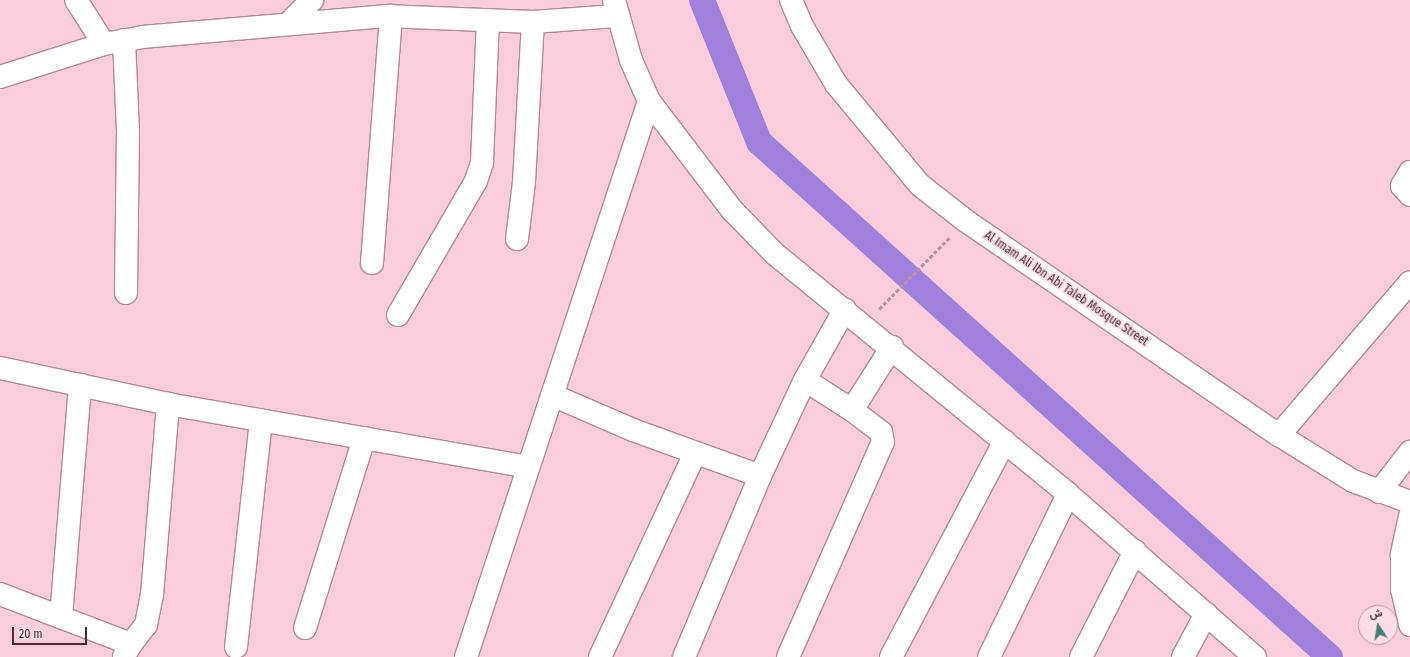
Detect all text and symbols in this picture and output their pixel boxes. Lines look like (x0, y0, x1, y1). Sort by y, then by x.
street label: Al Imam Ali Ibn Abi Taleb Mosque Street (981, 229, 1151, 349)
north arrow (1358, 605, 1398, 645)
text: ش (1368, 606, 1383, 621)
scale bar (14, 619, 89, 645)
text: 20 m (19, 627, 43, 641)

